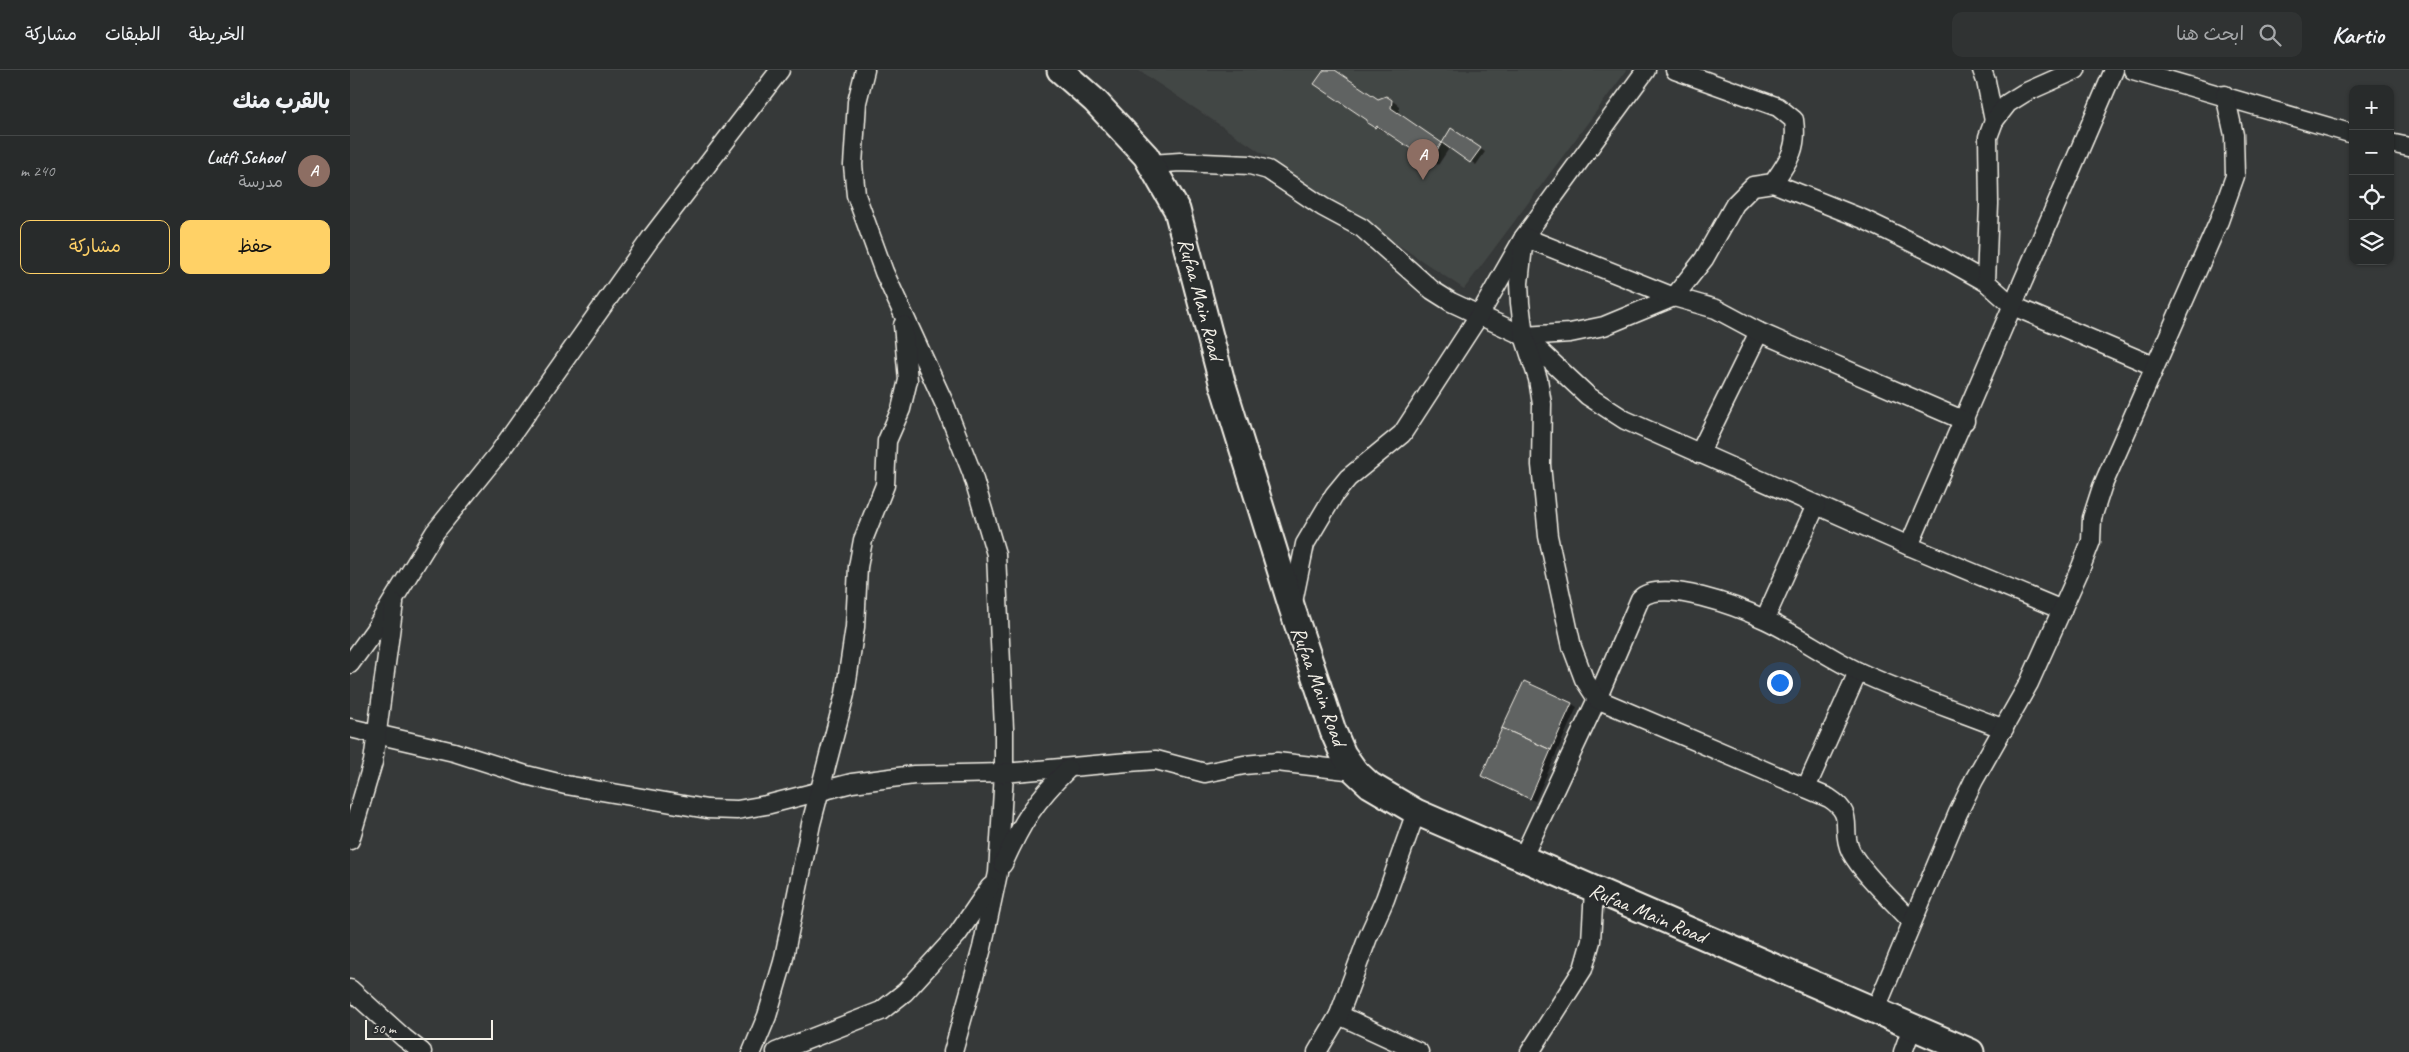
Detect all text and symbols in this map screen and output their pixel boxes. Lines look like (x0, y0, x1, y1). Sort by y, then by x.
search box (1952, 12, 2302, 57)
text: Kartio (2332, 20, 2384, 50)
icon: search (2256, 21, 2284, 49)
text: ابحث هنا (2176, 22, 2244, 46)
text: مشاركة (25, 23, 77, 45)
text: الطبقات (105, 23, 161, 45)
text: الخريطة (189, 23, 245, 45)
map controls (2349, 85, 2394, 265)
button: + (2349, 85, 2394, 130)
text: بالقرب منك (233, 88, 330, 114)
button: − (2349, 130, 2394, 175)
pin: A (1407, 139, 1439, 180)
text: Lutfi School (207, 145, 283, 169)
text: 240 m (20, 161, 54, 181)
text: A (310, 161, 318, 181)
text: مدرسة (238, 172, 283, 192)
button: locate (2349, 175, 2394, 220)
button: مشاركة (20, 220, 170, 274)
button: حفظ (180, 220, 330, 274)
button: layers (2349, 220, 2394, 265)
street label: Rufaa Main Road (1172, 235, 1231, 366)
street label: Rufaa Main Road (1285, 623, 1354, 753)
your location (1767, 670, 1793, 696)
street label: Rufaa Main Road (1586, 877, 1714, 951)
scale bar (365, 1017, 492, 1040)
text: 50 m (372, 1020, 396, 1037)

